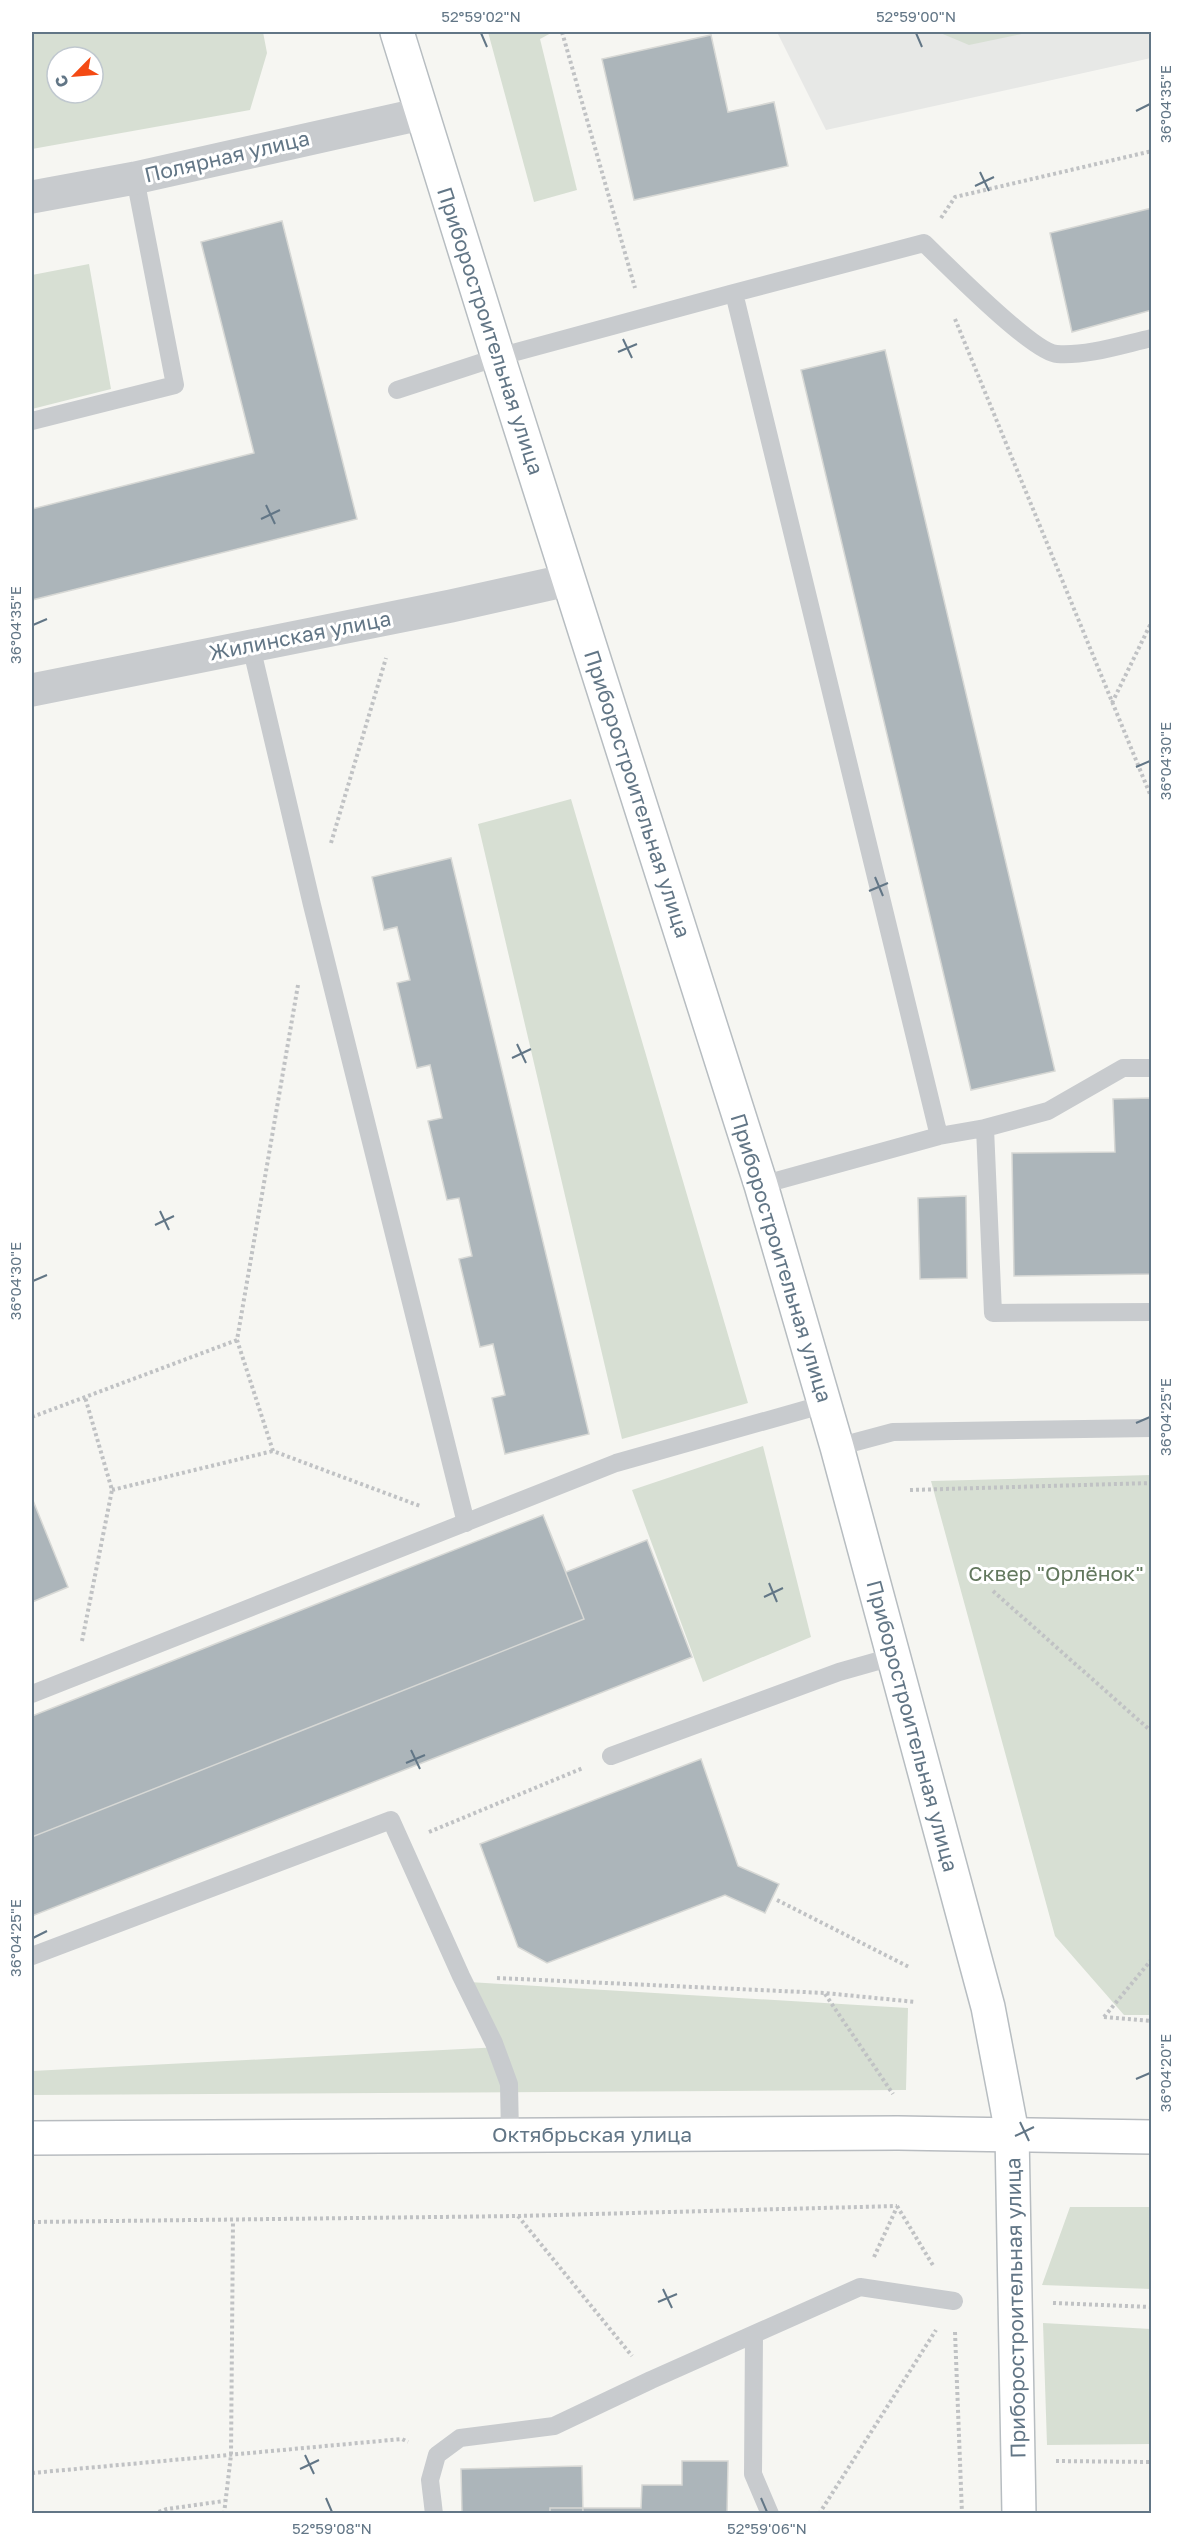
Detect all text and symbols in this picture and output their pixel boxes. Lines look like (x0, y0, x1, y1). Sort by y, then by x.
text: 52°59'02"N (441, 7, 521, 25)
text: 52°59'00"N (876, 7, 956, 25)
north arrow (45, 45, 105, 105)
text: 36°04'35"E (1156, 65, 1174, 143)
text: С (50, 72, 73, 91)
street label: Полярная улица (142, 124, 312, 188)
street label: Приборостроительная улица (432, 184, 550, 478)
text: 36°04'35"E (6, 586, 24, 664)
street label: Жилинская улица (207, 605, 393, 665)
street label: Приборостроительная улица (579, 647, 697, 941)
text: 36°04'30"E (1156, 722, 1174, 800)
street label: Приборостроительная улица (726, 1110, 838, 1405)
text: 36°04'30"E (6, 1242, 24, 1320)
text: 36°04'25"E (1156, 1378, 1174, 1456)
park label: Сквер "Орлёнок" (968, 1560, 1144, 1586)
street label: Приборостроительная улица (861, 1577, 964, 1874)
text: 36°04'25"E (6, 1899, 24, 1977)
text: 36°04'20"E (1156, 2034, 1174, 2112)
street label: Октябрьская улица (492, 2121, 692, 2147)
street label: Приборостроительная улица (999, 2157, 1031, 2459)
text: 52°59'08"N (292, 2519, 372, 2537)
text: 52°59'06"N (727, 2519, 807, 2537)

